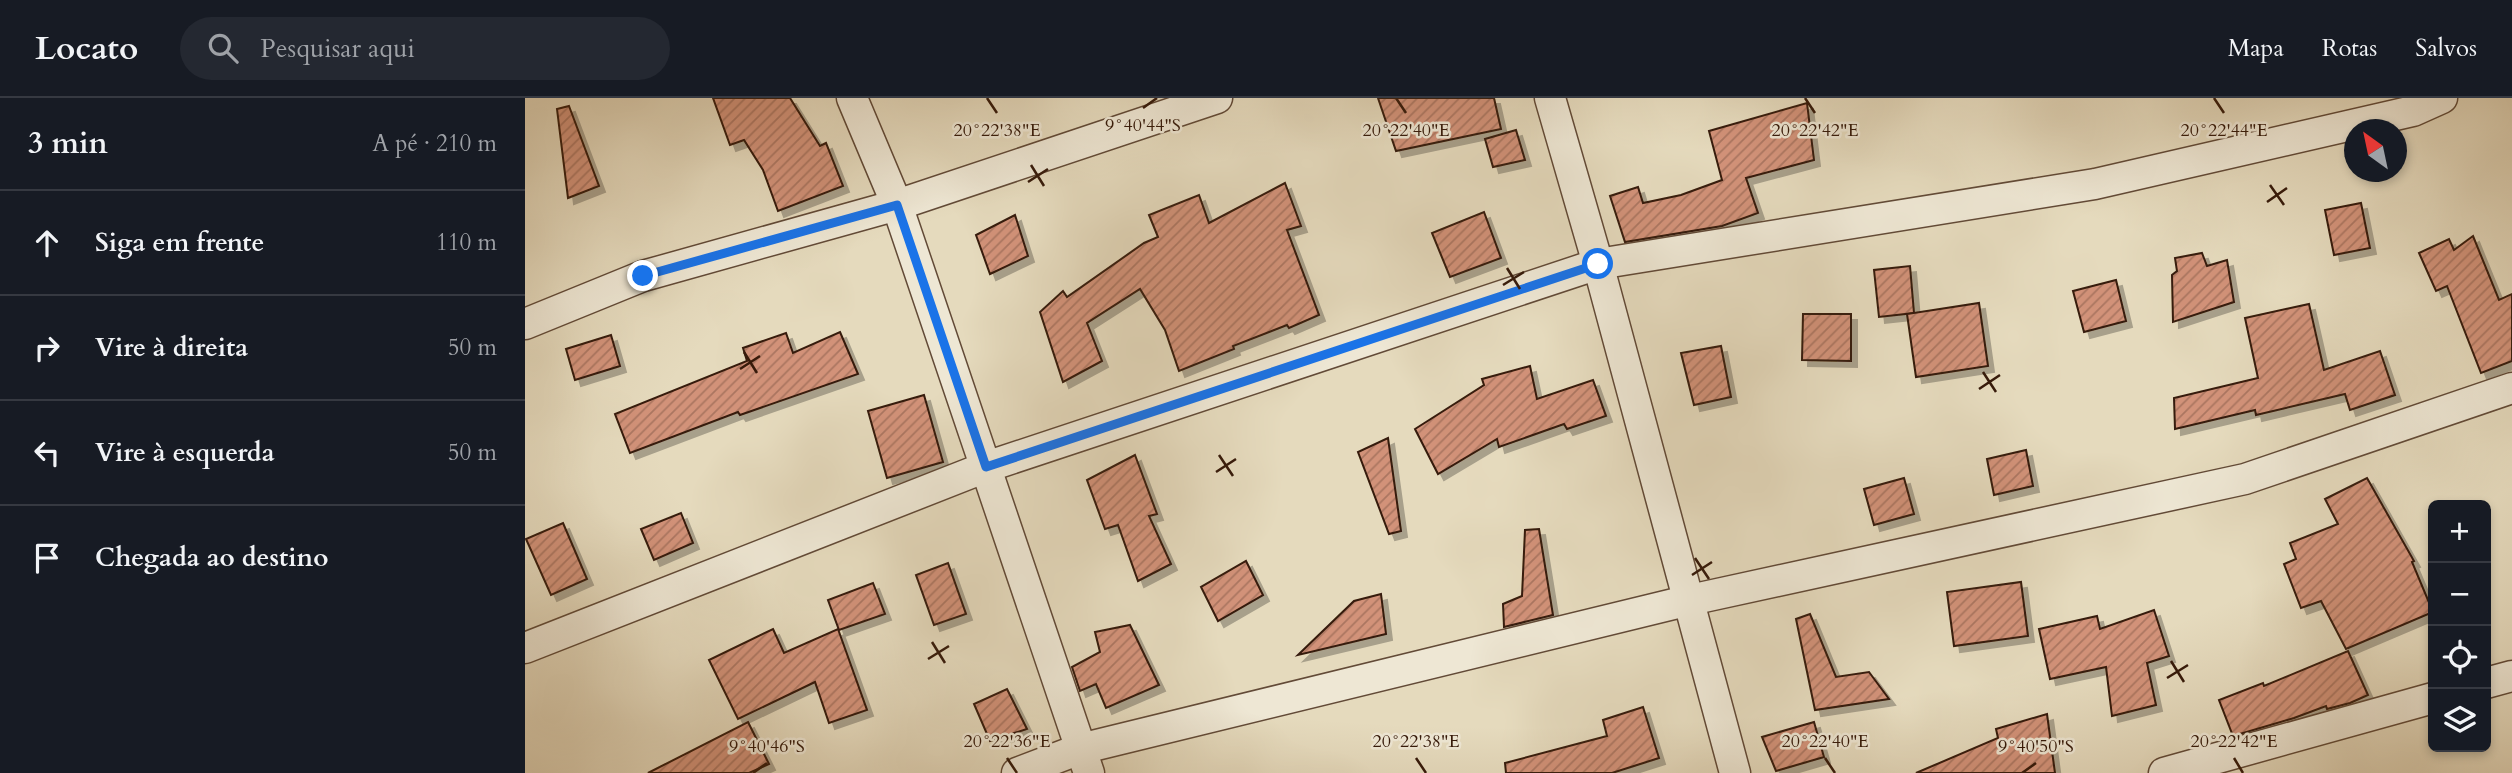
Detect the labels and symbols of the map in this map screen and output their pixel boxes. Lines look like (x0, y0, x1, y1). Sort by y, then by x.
text: 9°40'44"S (1105, 113, 1181, 138)
text: 20°22'38"E (953, 118, 1041, 143)
text: 20°22'40"E (1362, 118, 1450, 143)
text: 20°22'42"E (1771, 118, 1859, 143)
text: 20°22'44"E (2180, 118, 2268, 143)
north arrow (2344, 119, 2407, 182)
route start (1582, 248, 1613, 279)
route end (627, 260, 658, 291)
text: 20°22'36"E (963, 729, 1051, 754)
text: 20°22'38"E (1372, 729, 1460, 754)
text: 20°22'40"E (1781, 729, 1869, 754)
text: 20°22'42"E (2190, 729, 2278, 754)
text: 9°40'46"S (729, 734, 805, 759)
text: 9°40'50"S (1998, 734, 2074, 759)

